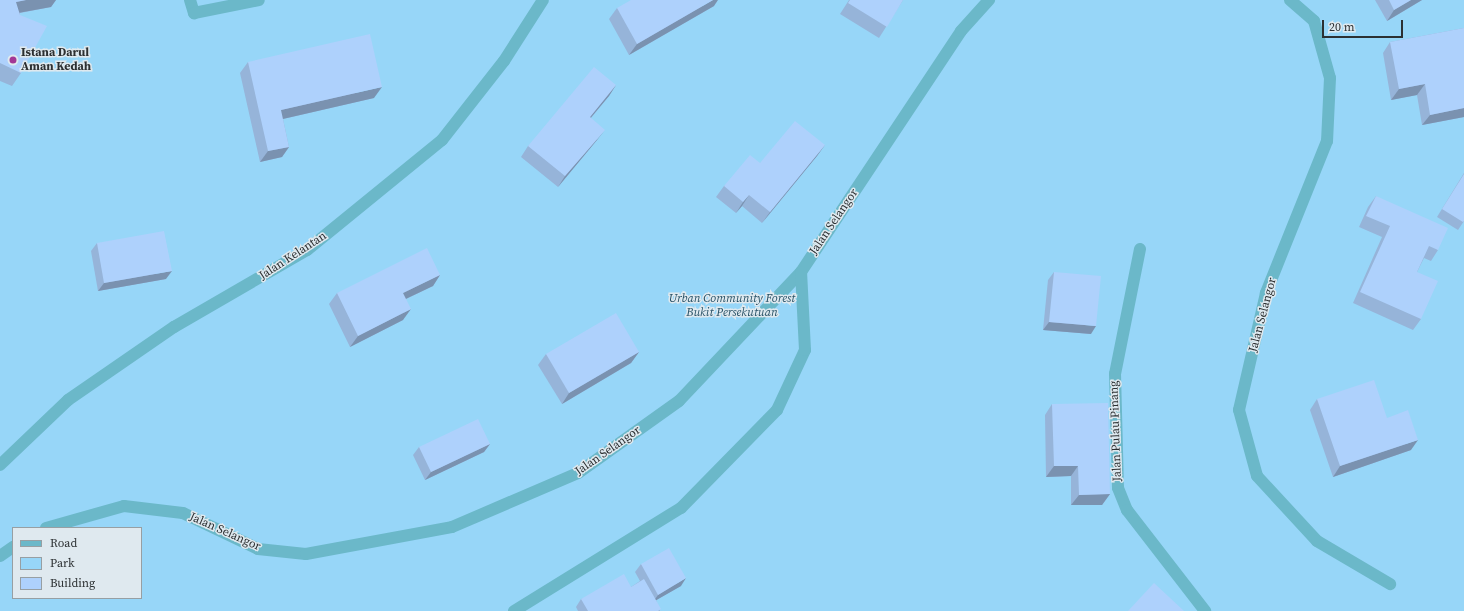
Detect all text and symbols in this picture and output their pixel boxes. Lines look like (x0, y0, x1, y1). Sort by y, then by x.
scale bar (1324, 12, 1405, 38)
text: 20 m (1329, 19, 1355, 35)
place label: Istana Darul Aman Kedah (21, 46, 91, 74)
marker: Istana Darul Aman Kedah (8, 55, 18, 65)
street label: Jalan Selangor (807, 186, 861, 258)
street label: Jalan Kelantan (257, 229, 329, 283)
street label: Jalan Selangor (1246, 276, 1280, 354)
park label: Urban Community Forest Bukit Persekutuan (669, 292, 795, 320)
street label: Jalan Pulau Pinang (1107, 380, 1125, 482)
street label: Jalan Selangor (573, 423, 643, 479)
street label: Jalan Selangor (187, 510, 263, 554)
legend (12, 527, 142, 599)
text: Road (50, 535, 77, 551)
text: Park (50, 555, 75, 571)
text: Building (50, 575, 95, 591)

